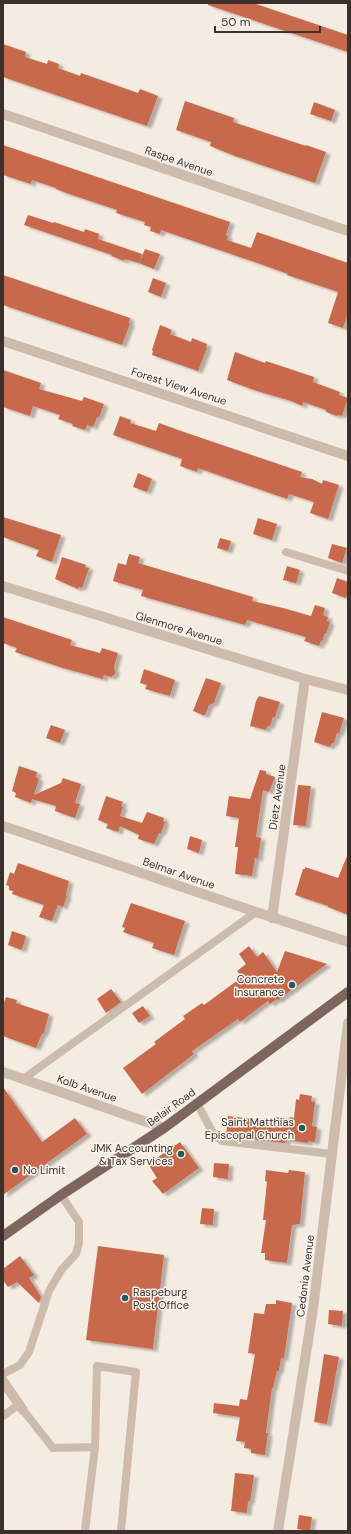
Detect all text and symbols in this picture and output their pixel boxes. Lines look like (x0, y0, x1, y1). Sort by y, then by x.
scale bar (215, 8, 320, 34)
text: 50 m (221, 14, 250, 30)
street label: Raspe Avenue (143, 143, 215, 179)
street label: Forest View Avenue (130, 364, 228, 408)
street label: Glenmore Avenue (134, 608, 224, 648)
street label: Dietz Avenue (265, 763, 289, 831)
street label: Belmar Avenue (141, 854, 217, 892)
place label: Concrete Insurance (234, 972, 284, 999)
marker: Concrete Insurance (287, 980, 297, 990)
street label: Kolb Avenue (55, 1071, 119, 1105)
street label: Belair Road (144, 1085, 198, 1129)
place label: Saint Matthias Episcopal Church (205, 1115, 294, 1142)
marker: Saint Matthias Episcopal Church (297, 1123, 307, 1133)
place label: JMK Accounting & Tax Services (91, 1141, 173, 1168)
marker: JMK Accounting & Tax Services (176, 1149, 186, 1159)
place label: No Limit (23, 1163, 65, 1177)
marker: No Limit (10, 1165, 20, 1175)
street label: Cedonia Avenue (293, 1234, 317, 1318)
place label: Raspeburg Post Office (133, 1285, 189, 1312)
marker: Raspeburg Post Office (120, 1293, 130, 1303)

